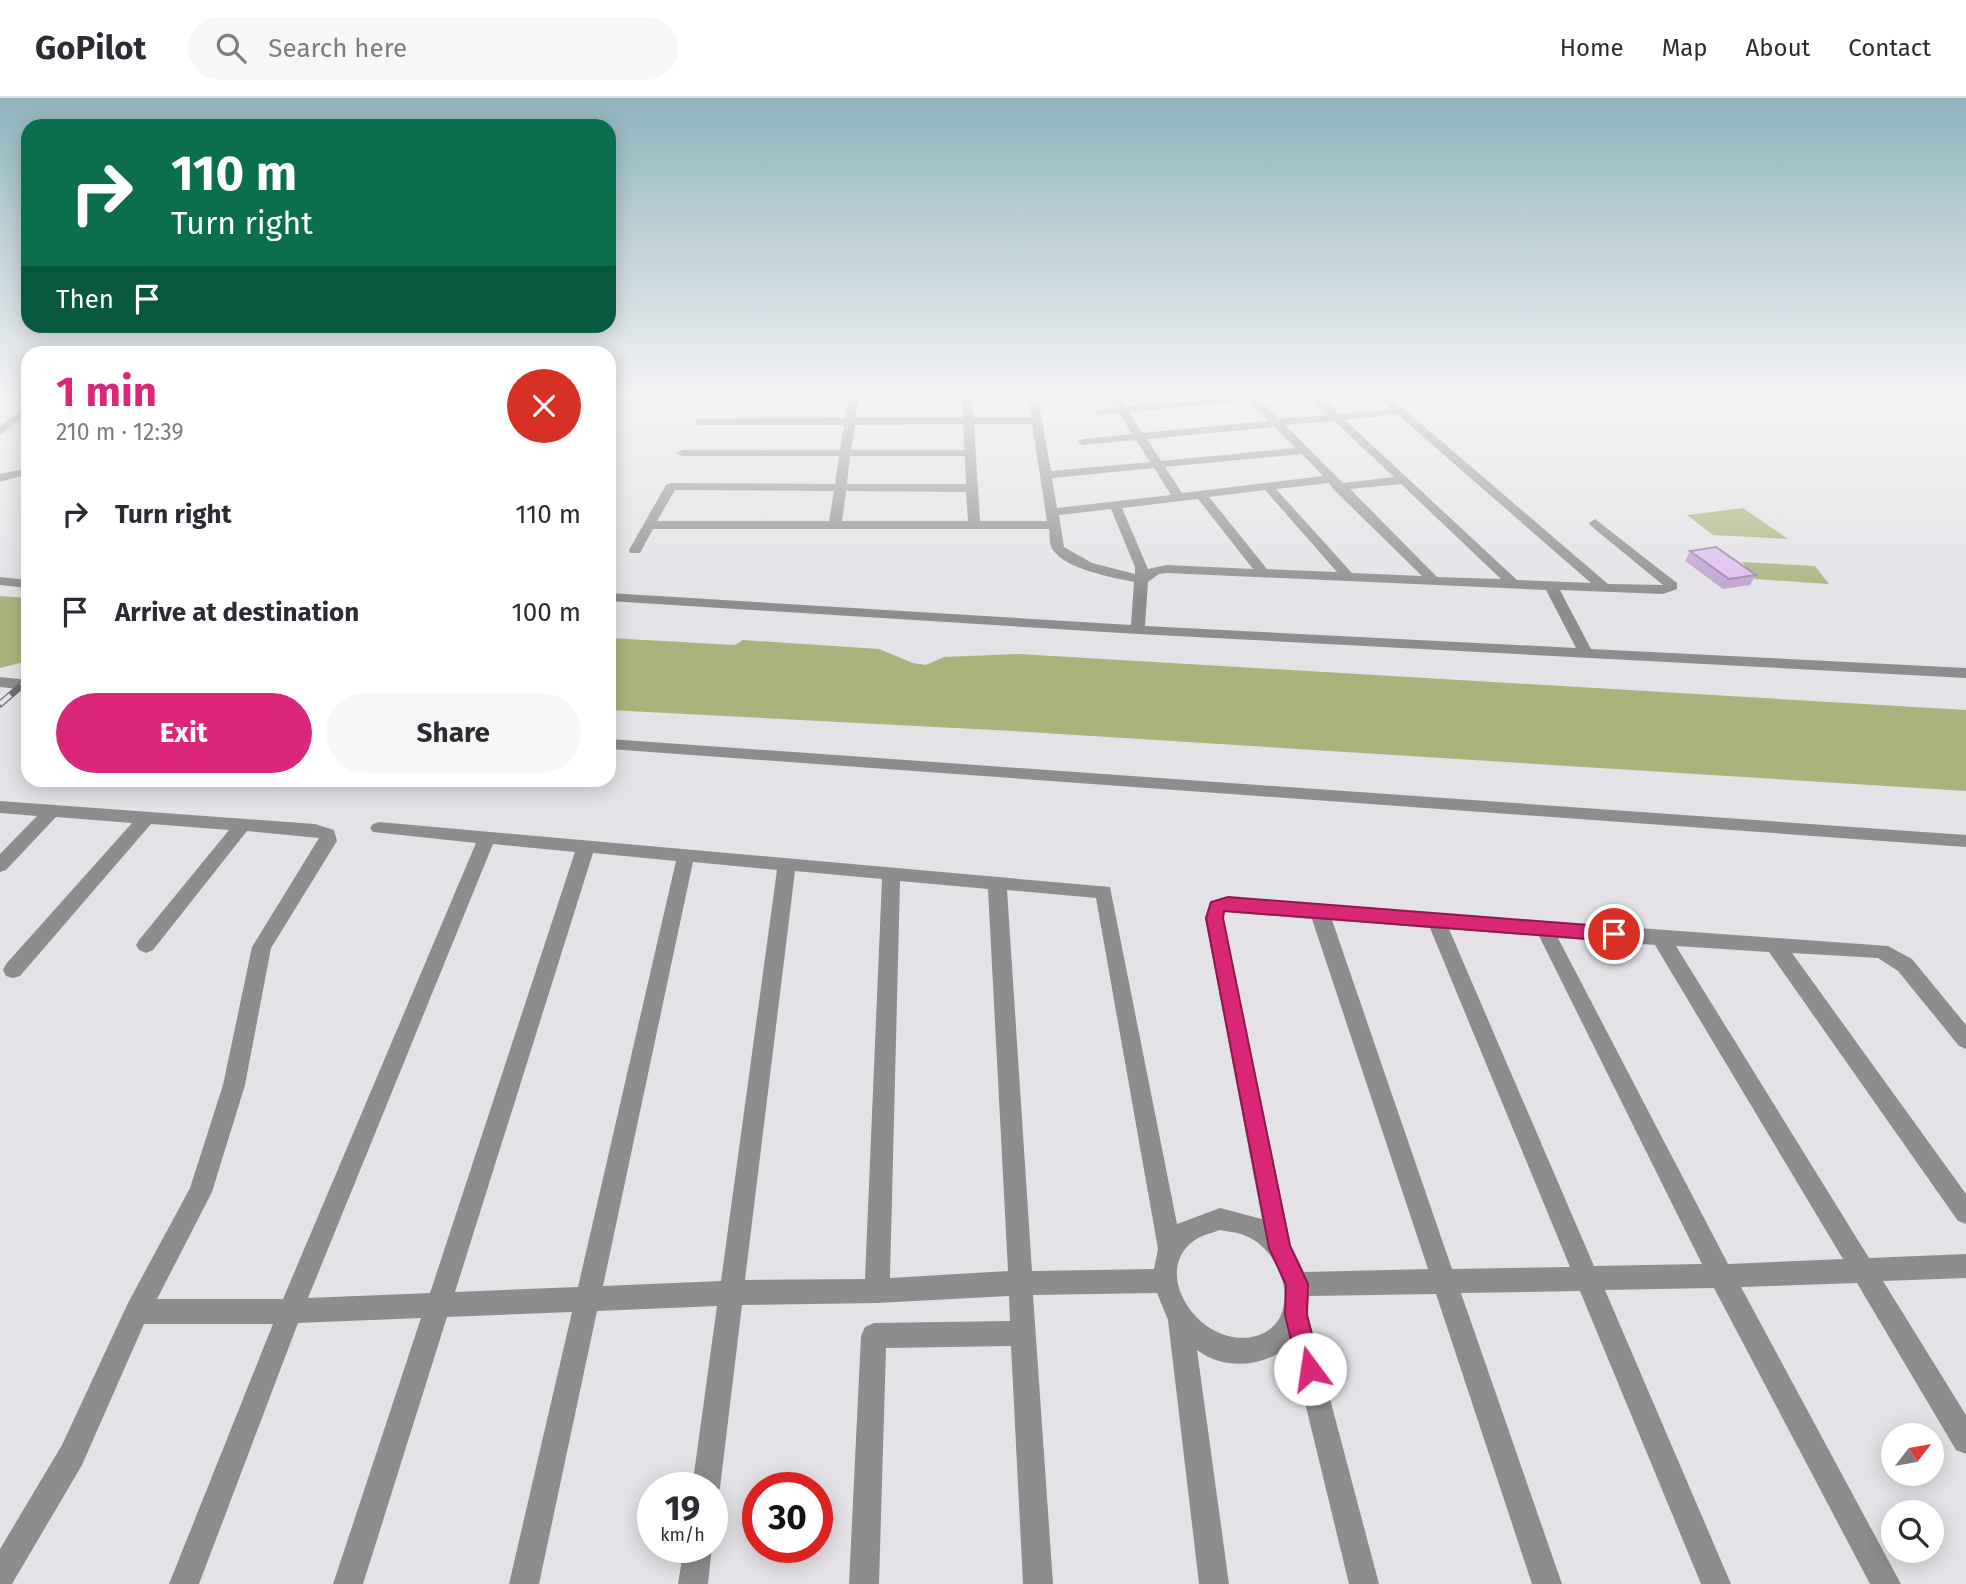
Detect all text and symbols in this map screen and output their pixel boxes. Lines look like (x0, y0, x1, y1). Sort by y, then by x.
search box (188, 17, 678, 80)
text: GoPilot (35, 28, 146, 68)
icon: search (212, 29, 250, 67)
text: Search here (268, 33, 407, 64)
text: Home (1560, 34, 1624, 62)
text: Map (1662, 34, 1708, 62)
text: About (1746, 34, 1810, 62)
text: Contact (1848, 34, 1931, 62)
text: 110 m (171, 144, 297, 203)
icon: right (56, 147, 147, 238)
text: Turn right (171, 204, 313, 242)
icon: arrive (128, 280, 166, 318)
text: Then (56, 284, 114, 315)
text: 1 min (56, 367, 157, 417)
button: close (507, 369, 581, 443)
text: 210 m · 12:39 (56, 418, 183, 446)
icon: right (56, 495, 94, 533)
text: Turn right (115, 499, 232, 530)
text: 110 m (515, 499, 581, 530)
icon: arrive (56, 593, 94, 631)
text: Arrive at destination (115, 597, 359, 628)
text: 100 m (512, 597, 581, 628)
button: Exit (56, 693, 312, 773)
button: Share (326, 693, 581, 773)
pin (1584, 904, 1644, 964)
icon: arrive (1595, 915, 1633, 953)
position arrow (1273, 1332, 1347, 1406)
north arrow (1881, 1423, 1944, 1486)
map controls (1881, 1423, 1944, 1563)
speed limit sign: 30 (742, 1472, 833, 1563)
text: 19 (665, 1487, 700, 1529)
button: search (1881, 1500, 1944, 1563)
text: km/h (660, 1524, 705, 1546)

